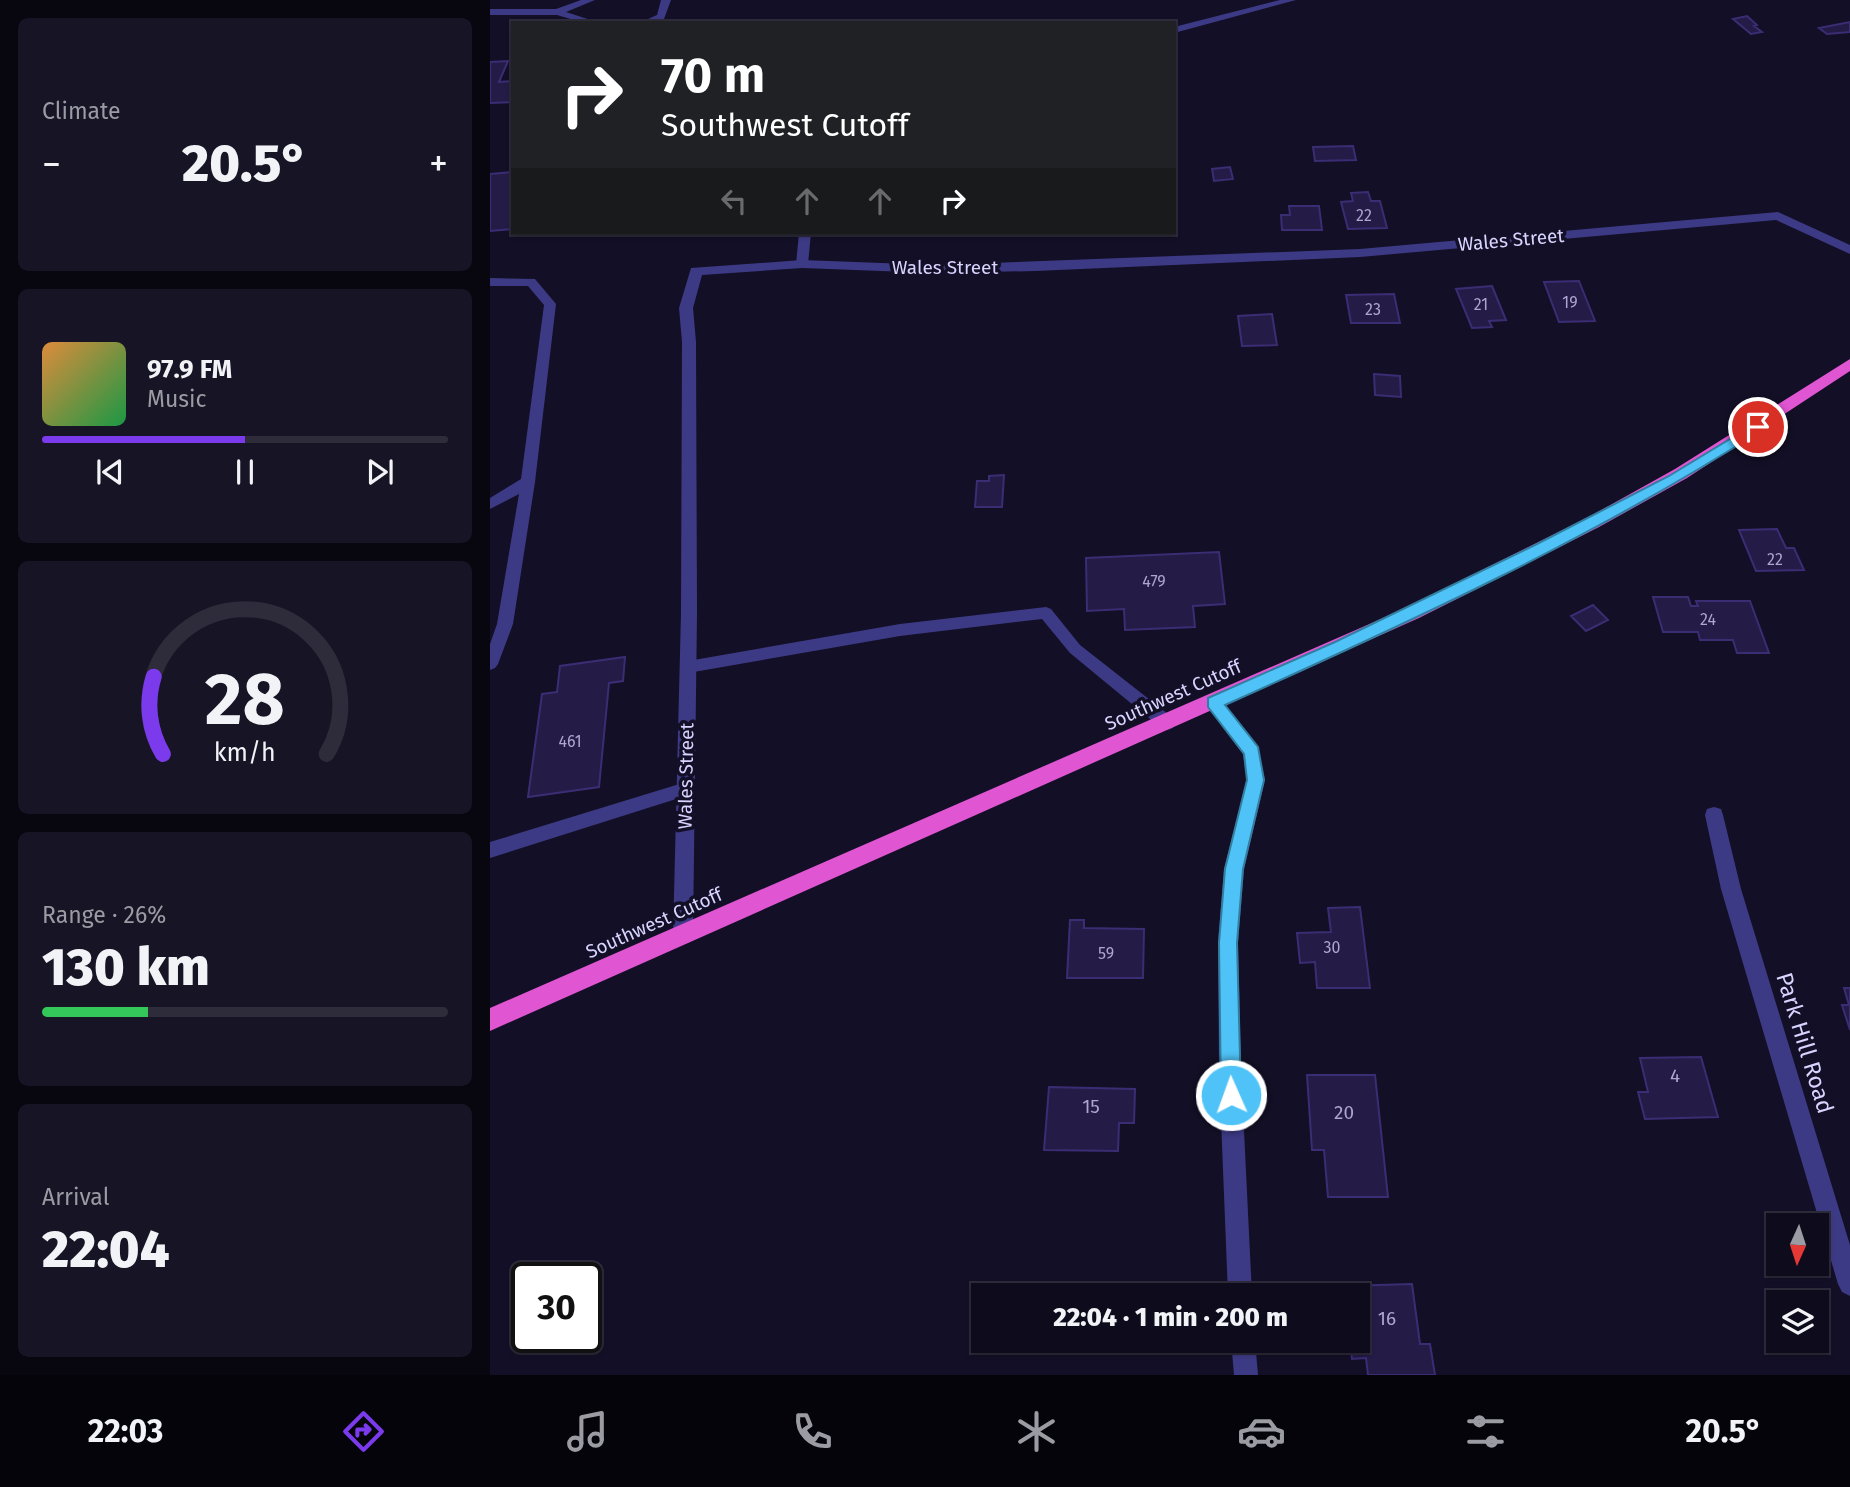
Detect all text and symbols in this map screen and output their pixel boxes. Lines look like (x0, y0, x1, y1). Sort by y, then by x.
text: 70 m (661, 46, 765, 105)
icon: right (546, 49, 637, 140)
text: Climate (42, 97, 121, 125)
text: Southwest Cutoff (661, 106, 909, 144)
text: 20.5° (182, 132, 308, 195)
text: − (42, 141, 61, 187)
text: + (429, 141, 448, 187)
icon: left (715, 182, 753, 220)
icon: ahead (788, 182, 826, 220)
icon: ahead (861, 182, 899, 220)
icon: right (934, 182, 972, 220)
house number: 22 (1356, 206, 1372, 225)
street label: Wales Street (1457, 224, 1565, 256)
street label: Wales Street (892, 256, 998, 279)
house number: 19 (1562, 293, 1578, 312)
house number: 21 (1474, 295, 1488, 314)
house number: 23 (1365, 300, 1381, 319)
text: 97.9 FM (147, 354, 232, 385)
text: Music (147, 385, 207, 413)
pin (1728, 397, 1788, 457)
icon: arrive (1739, 408, 1777, 446)
icon: previous (91, 453, 129, 491)
icon: pause (226, 453, 264, 491)
icon: next (361, 453, 399, 491)
house number: 22 (1767, 550, 1783, 569)
house number: 479 (1142, 572, 1166, 591)
house number: 24 (1700, 610, 1716, 629)
street label: Southwest Cutoff (1101, 654, 1246, 735)
text: 28 (205, 656, 285, 743)
street label: Wales Street (674, 722, 698, 829)
house number: 461 (558, 732, 582, 751)
text: km/h (214, 737, 276, 767)
street label: Southwest Cutoff (582, 882, 727, 963)
text: Range · 26% (42, 901, 166, 929)
text: 130 km (42, 936, 210, 999)
house number: 30 (1324, 938, 1341, 957)
house number: 59 (1098, 944, 1114, 963)
street label: Park Hill Road (1770, 969, 1840, 1117)
position arrow (1194, 1058, 1268, 1132)
house number: 4 (1670, 1064, 1680, 1087)
house number: 15 (1082, 1095, 1100, 1118)
house number: 20 (1334, 1101, 1354, 1124)
text: Arrival (42, 1183, 109, 1211)
north arrow (1766, 1213, 1829, 1276)
map controls (1766, 1213, 1829, 1353)
text: 22:04 (42, 1218, 170, 1281)
speed limit sign: 30 (511, 1262, 602, 1353)
button: layers (1766, 1290, 1829, 1353)
text: 22:04 · 1 min · 200 m (1053, 1302, 1288, 1333)
house number: 16 (1378, 1307, 1396, 1330)
icon: directions (339, 1407, 388, 1456)
icon: music (563, 1407, 612, 1456)
icon: phone (788, 1407, 837, 1456)
icon: climate (1012, 1407, 1061, 1456)
icon: car (1237, 1407, 1286, 1456)
icon: filters (1461, 1407, 1510, 1456)
text: 22:03 (88, 1412, 164, 1450)
text: 20.5° (1685, 1412, 1762, 1450)

